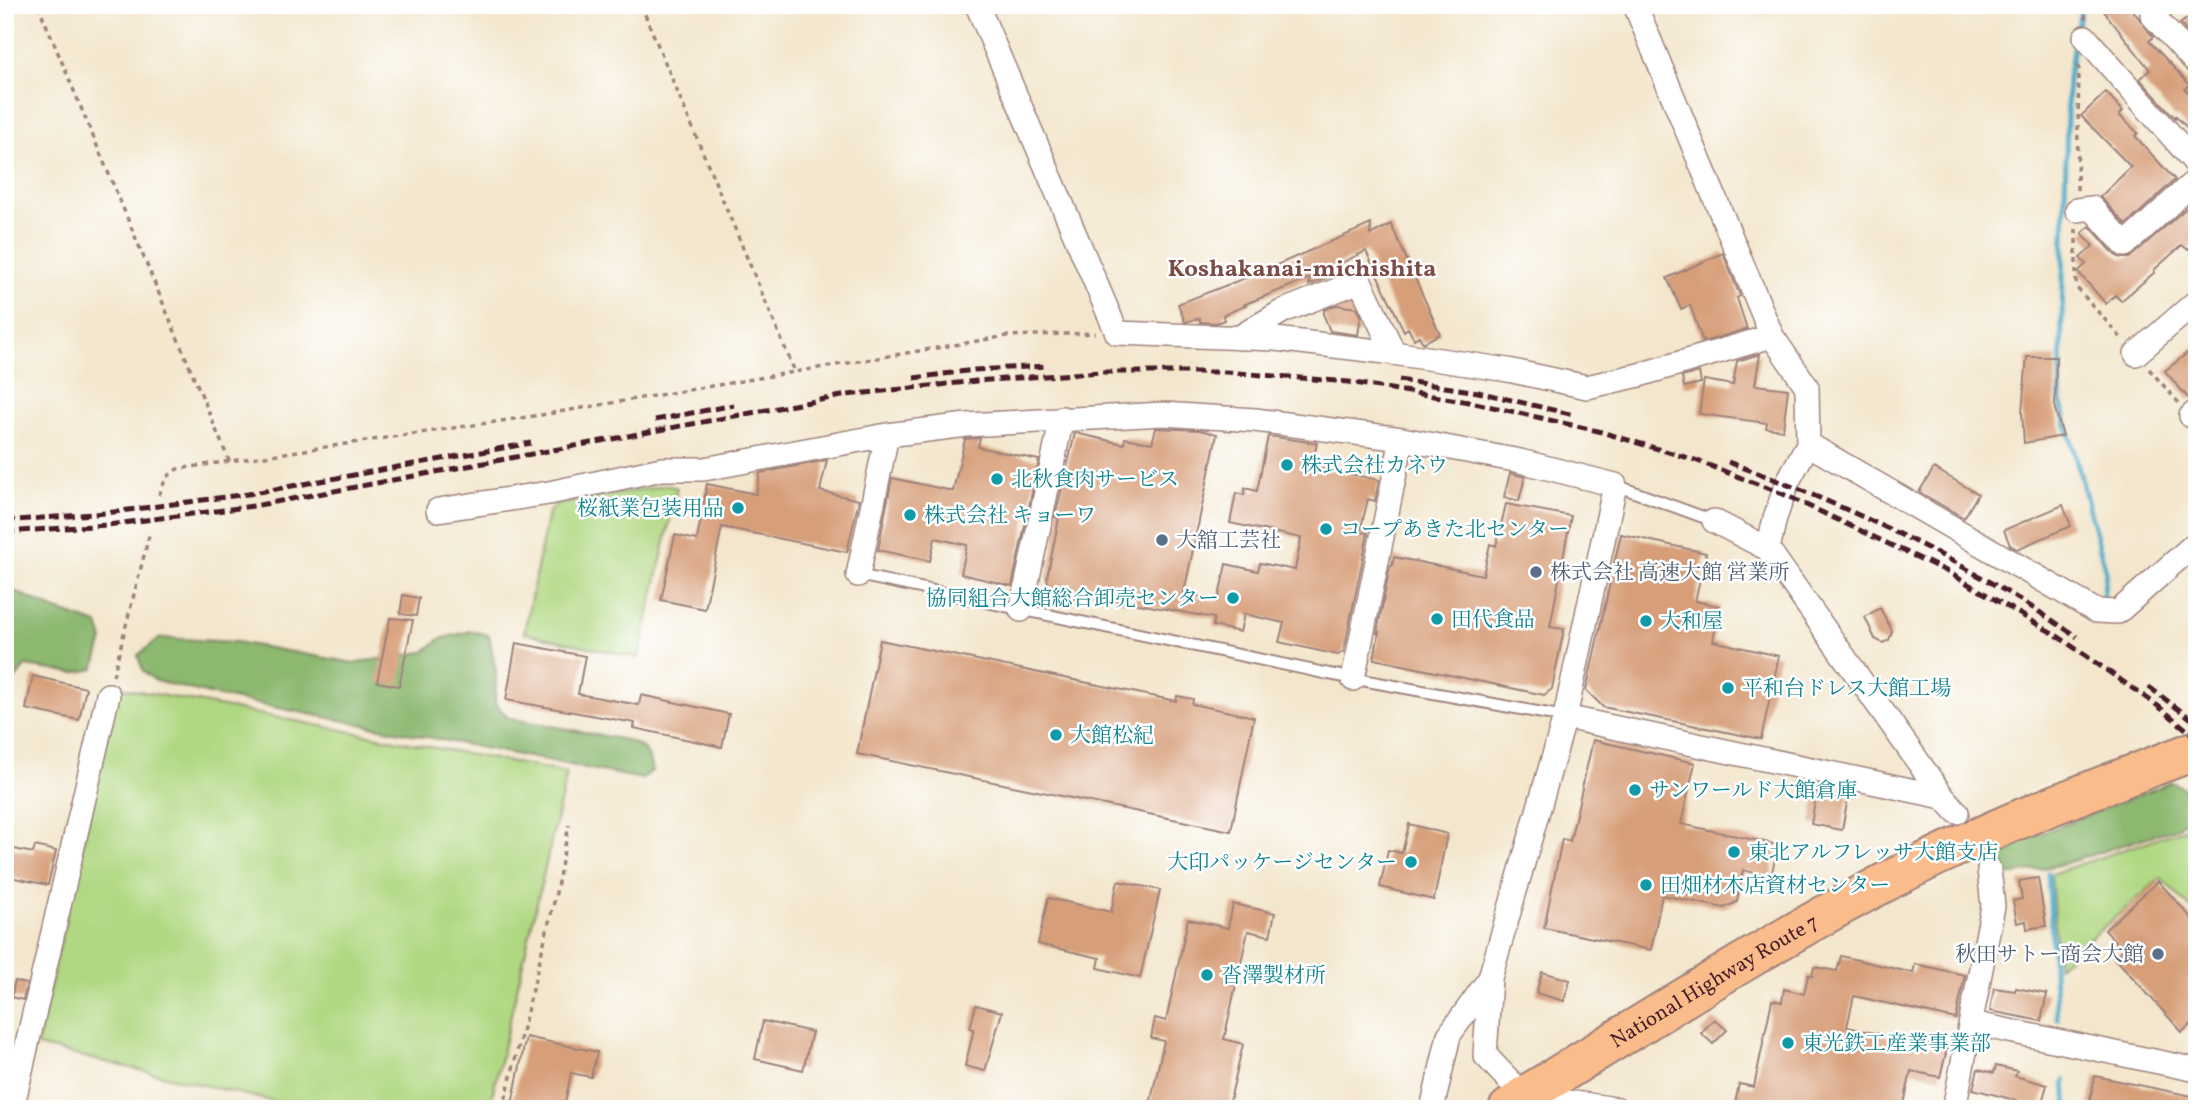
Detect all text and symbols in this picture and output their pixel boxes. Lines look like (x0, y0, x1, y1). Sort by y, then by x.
district label: Koshakanai-michishita (1168, 253, 1436, 287)
place label: 株式会社カネウ (1301, 452, 1448, 481)
marker: 株式会社カネウ (1279, 457, 1295, 473)
place label: 北秋食肉サービス (1011, 466, 1179, 495)
marker: 北秋食肉サービス (989, 471, 1005, 487)
place label: 桜紙業包装用品 (577, 495, 724, 524)
marker: 桜紙業包装用品 (730, 500, 746, 516)
place label: 株式会社 キョーワ (924, 502, 1096, 531)
marker: 株式会社 キョーワ (902, 507, 918, 523)
place label: コープあきた北センター (1340, 516, 1569, 545)
marker: コープあきた北センター (1318, 521, 1334, 537)
place label: 大舘工芸社 (1176, 527, 1281, 556)
marker: 大舘工芸社 (1154, 532, 1170, 548)
place label: 株式会社 高速大館 営業所 (1550, 559, 1789, 588)
marker: 株式会社 高速大館 営業所 (1528, 564, 1544, 580)
place label: 協同組合大館総合卸売センター (926, 585, 1219, 614)
marker: 協同組合大館総合卸売センター (1225, 590, 1241, 606)
place label: 田代食品 (1451, 606, 1535, 635)
place label: 大和屋 (1660, 608, 1723, 637)
marker: 田代食品 (1429, 611, 1445, 627)
marker: 大和屋 (1638, 613, 1654, 629)
place label: 平和台ドレス大館工場 (1742, 675, 1951, 704)
marker: 平和台ドレス大館工場 (1720, 680, 1736, 696)
place label: 大館松紀 (1070, 722, 1154, 751)
marker: 大館松紀 (1048, 727, 1064, 743)
place label: サンワールド大館倉庫 (1649, 777, 1858, 806)
marker: サンワールド大館倉庫 (1627, 782, 1643, 798)
place label: 東北アルフレッサ大館支店 (1748, 839, 1998, 868)
marker: 東北アルフレッサ大館支店 (1726, 844, 1742, 860)
place label: 大印パッケージセンター (1167, 849, 1397, 878)
marker: 大印パッケージセンター (1403, 854, 1419, 870)
place label: 田畑材木店資材センター (1660, 872, 1890, 901)
marker: 田畑材木店資材センター (1638, 877, 1654, 893)
street label: National Highway Route 7 (1605, 908, 1824, 1056)
place label: 秋田サトー商会大館 (1955, 941, 2144, 970)
marker: 秋田サトー商会大館 (2150, 946, 2166, 962)
place label: 沓澤製材所 (1221, 962, 1326, 991)
marker: 沓澤製材所 (1199, 967, 1215, 983)
place label: 東光鉄工産業事業部 (1802, 1030, 1991, 1059)
marker: 東光鉄工産業事業部 (1780, 1035, 1796, 1051)

